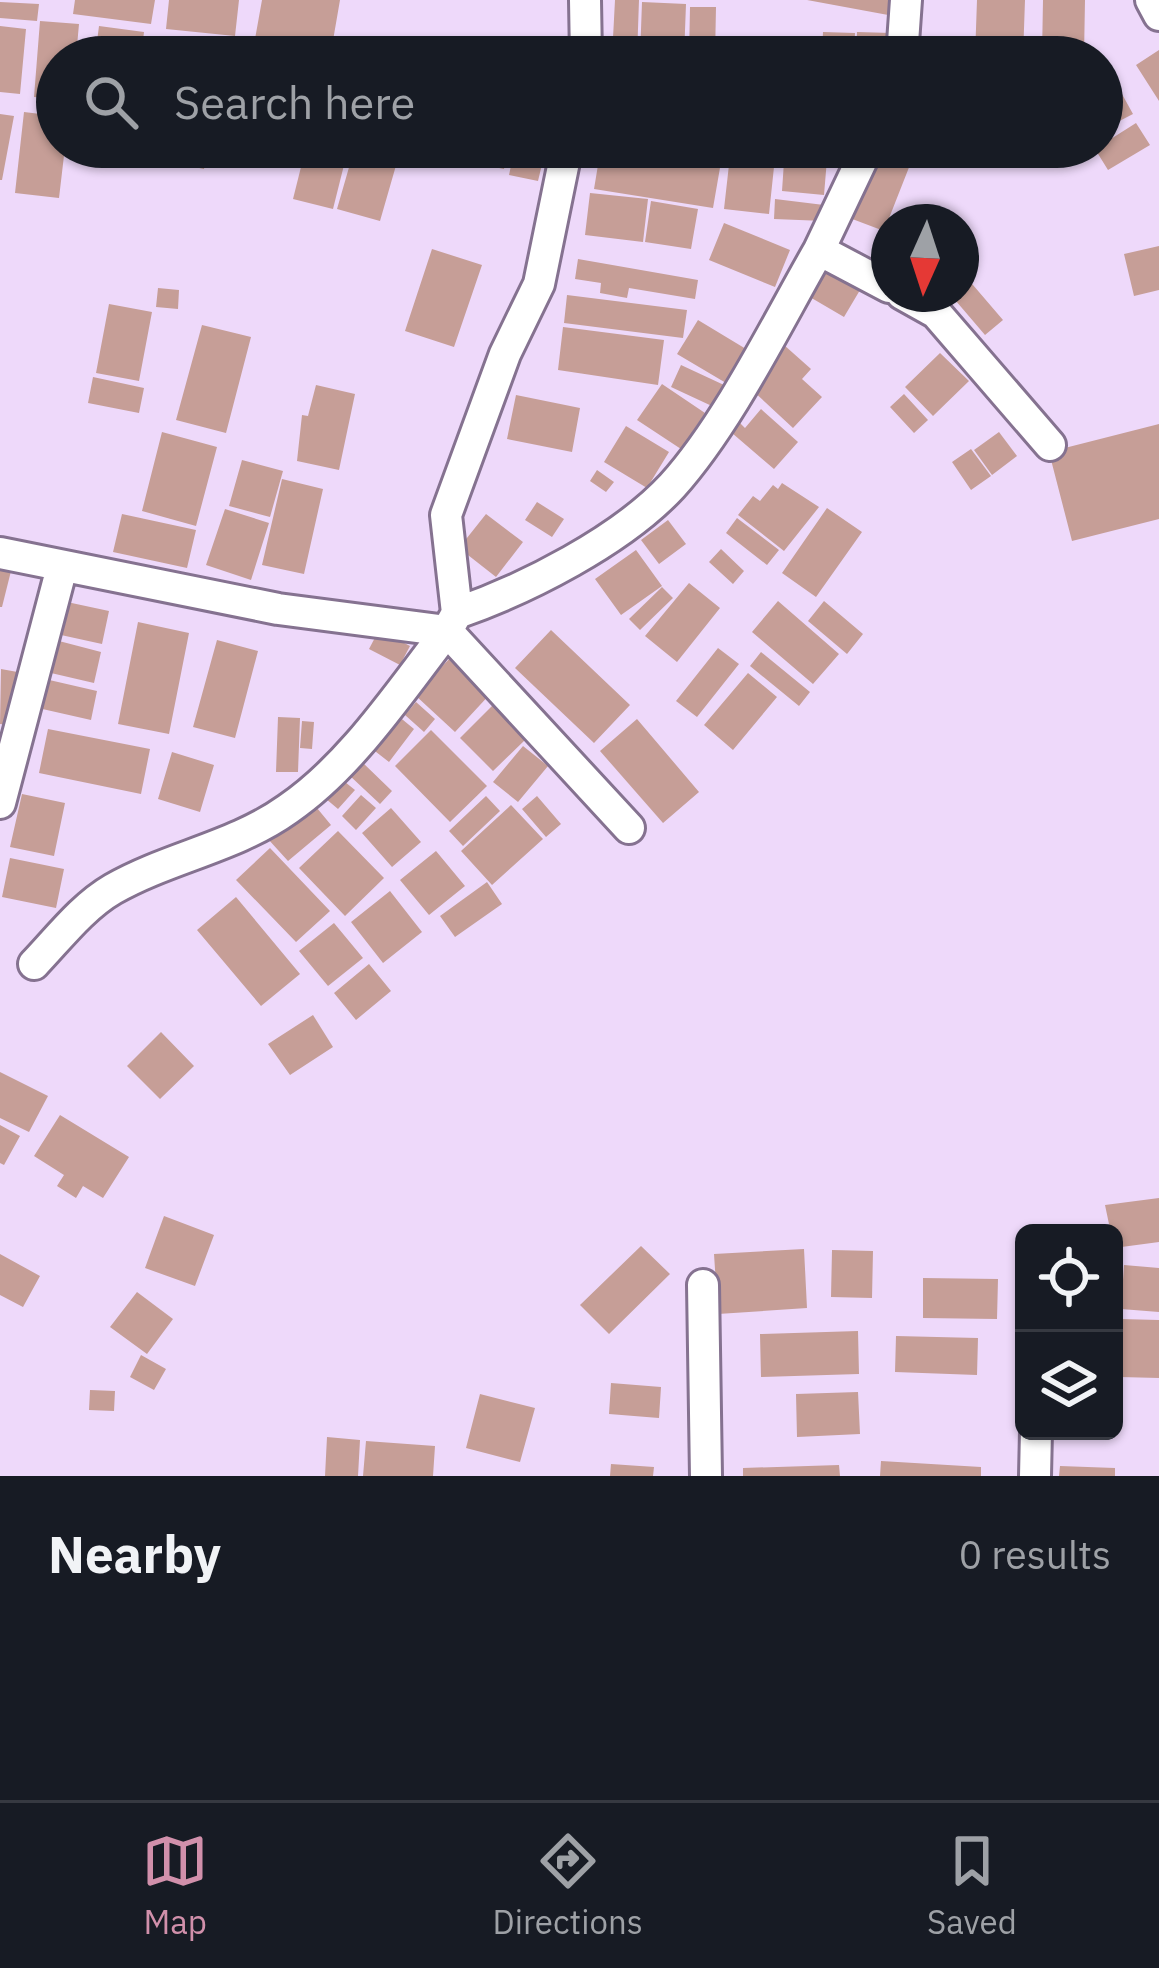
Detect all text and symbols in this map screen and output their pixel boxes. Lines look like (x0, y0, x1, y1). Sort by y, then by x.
search box (36, 36, 1123, 168)
icon: search (78, 69, 144, 135)
text: Search here (174, 73, 415, 131)
north arrow (871, 204, 979, 312)
map controls (1015, 1224, 1123, 1440)
button: locate (1015, 1224, 1123, 1332)
button: layers (1015, 1332, 1123, 1440)
text: Nearby (48, 1521, 221, 1587)
text: 0 results (959, 1529, 1111, 1580)
tab: Map (142, 1828, 208, 1943)
tab: Directions (493, 1828, 643, 1943)
tab: Saved (927, 1828, 1017, 1943)

